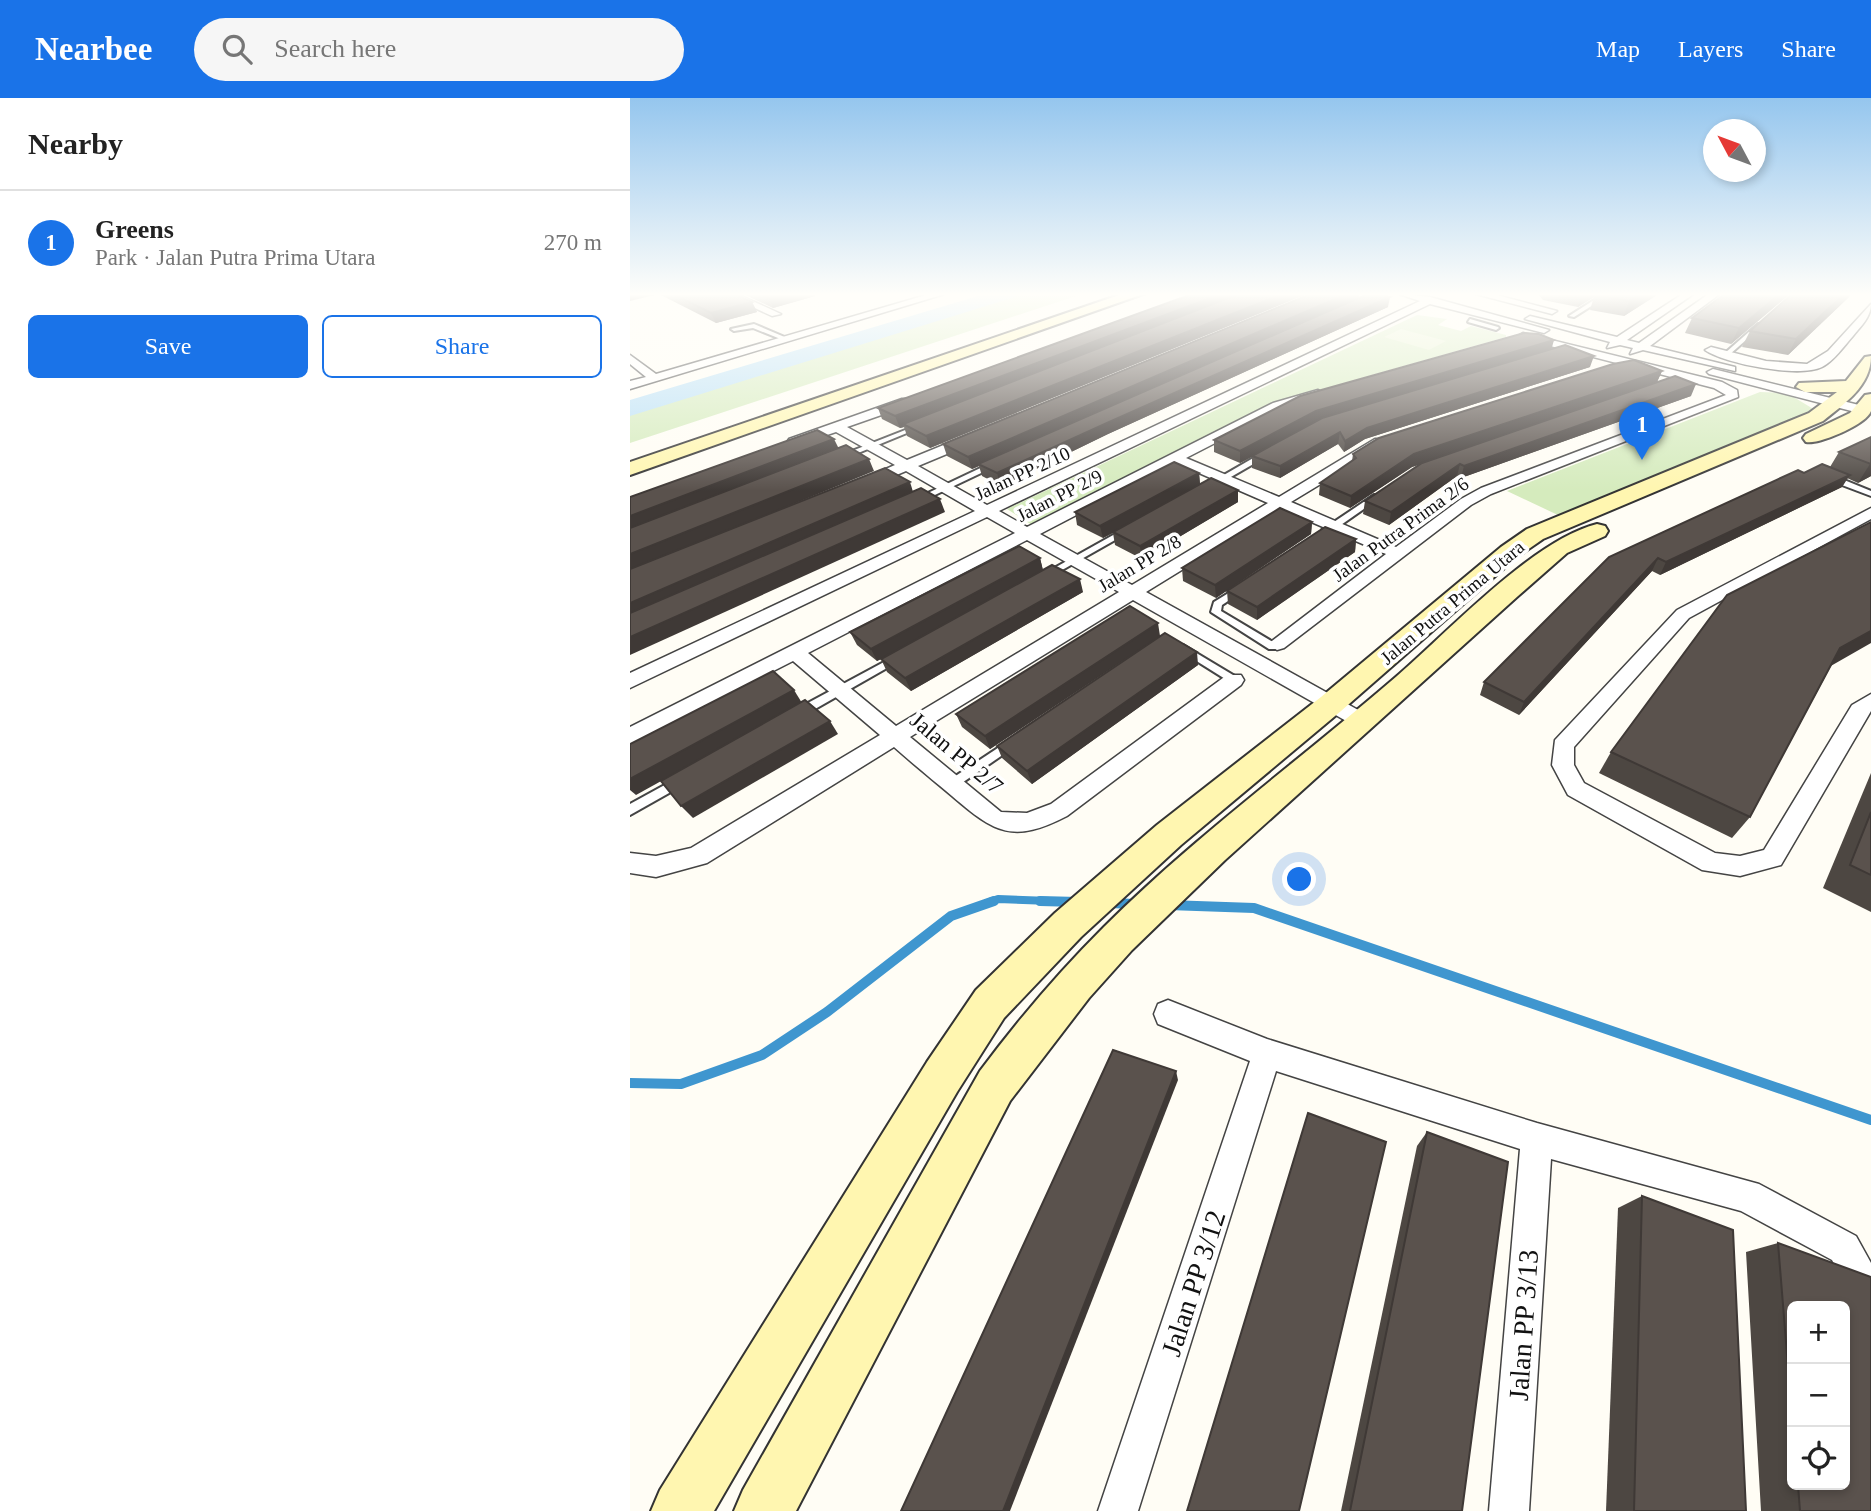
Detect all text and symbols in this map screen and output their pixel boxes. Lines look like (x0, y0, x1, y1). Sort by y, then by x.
search box (194, 18, 684, 81)
icon: search (218, 30, 256, 68)
text: Nearbee (35, 31, 152, 67)
text: Search here (274, 34, 396, 63)
text: Map (1596, 36, 1640, 62)
text: Layers (1678, 36, 1743, 62)
text: Share (1781, 36, 1836, 62)
north arrow (1703, 119, 1766, 182)
text: Nearby (28, 127, 123, 160)
text: Greens (95, 215, 174, 244)
text: 1 (45, 230, 57, 255)
text: 270 m (544, 230, 602, 255)
text: Park · Jalan Putra Prima Utara (95, 245, 375, 270)
button: Save (28, 315, 308, 378)
button: Share (322, 315, 602, 378)
pin: 1 (1619, 402, 1665, 460)
street label: Jalan PP 2/10 (971, 442, 1073, 505)
street label: Jalan PP 2/9 (1013, 465, 1106, 526)
street label: Jalan Putra Prima 2/6 (1328, 473, 1472, 586)
street label: Jalan PP 2/8 (1094, 530, 1185, 596)
street label: Jalan Putra Prima Utara (1376, 536, 1529, 669)
street label: Jalan PP 2/7 (905, 708, 1008, 799)
your location (1282, 862, 1316, 896)
street label: Jalan PP 3/12 (1155, 1206, 1232, 1360)
street label: Jalan PP 3/13 (1503, 1248, 1544, 1402)
map controls (1787, 1301, 1850, 1490)
button: + (1787, 1301, 1850, 1364)
button: − (1787, 1364, 1850, 1427)
button: locate (1787, 1427, 1850, 1490)

